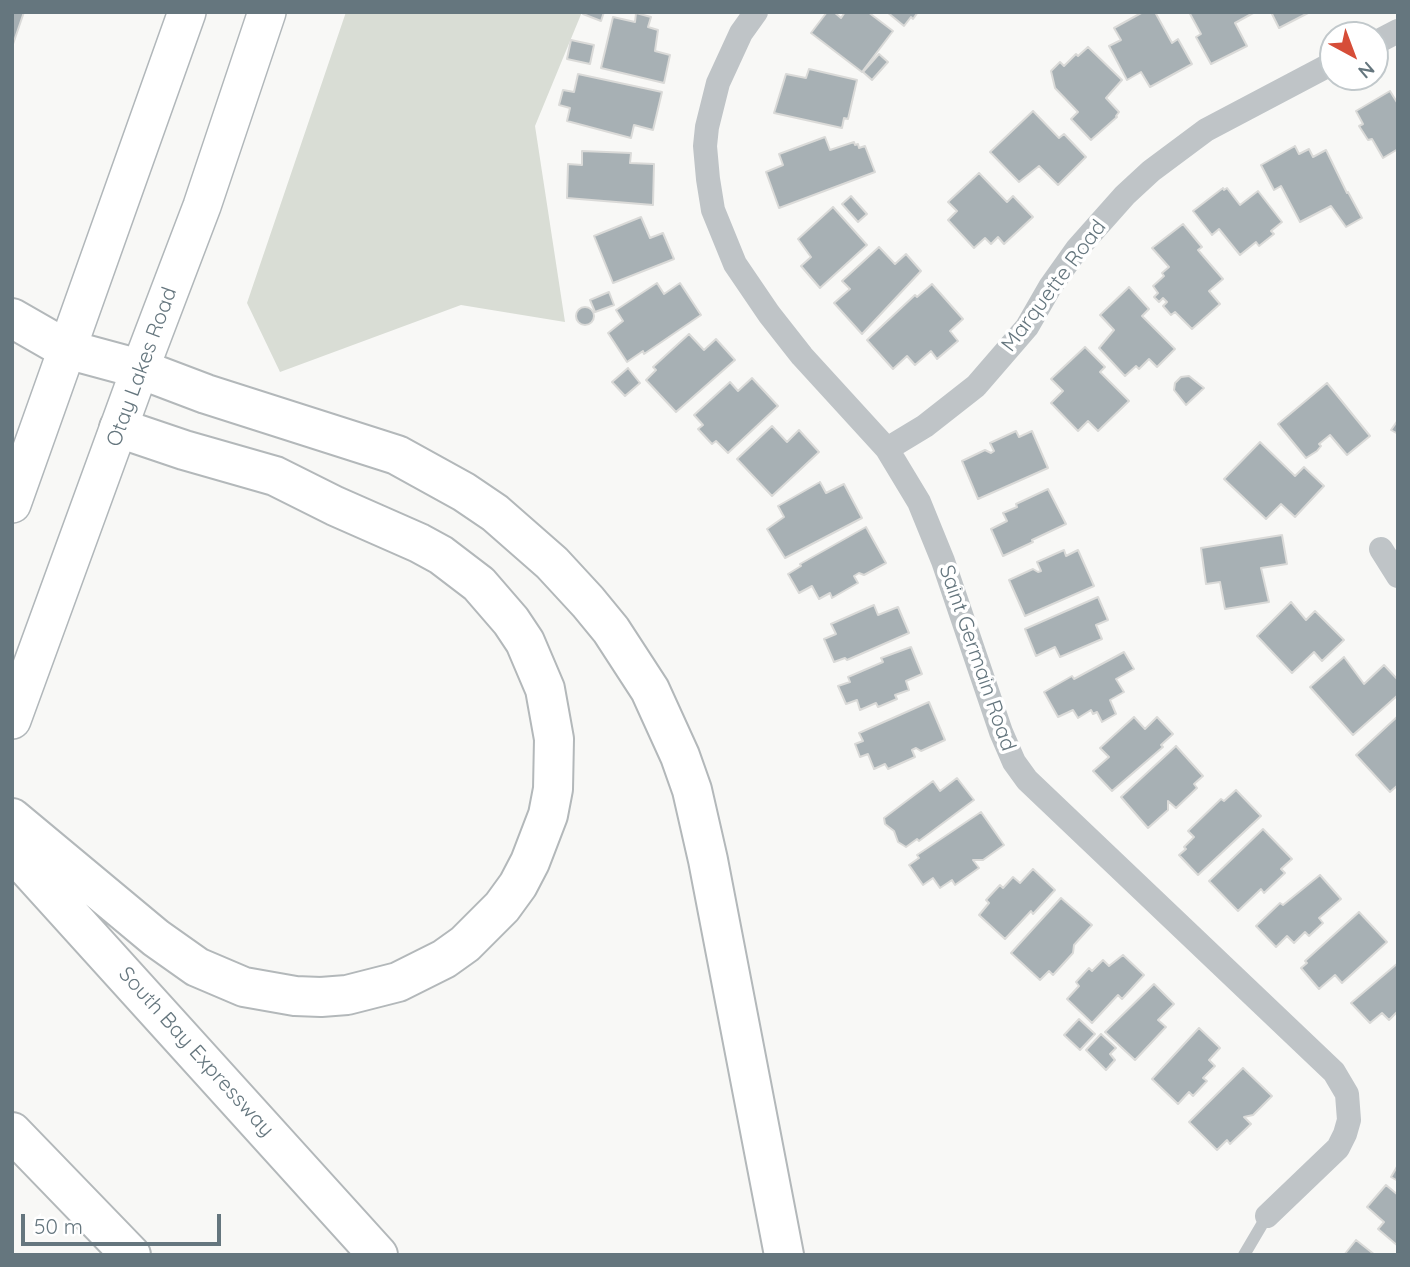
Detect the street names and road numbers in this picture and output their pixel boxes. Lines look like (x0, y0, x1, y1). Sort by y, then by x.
street label: Marquette Road (996, 215, 1112, 357)
street label: Otay Lakes Road (101, 284, 183, 450)
street label: Saint Germain Road (933, 562, 1021, 754)
street label: South Bay Expressway (113, 962, 279, 1142)

